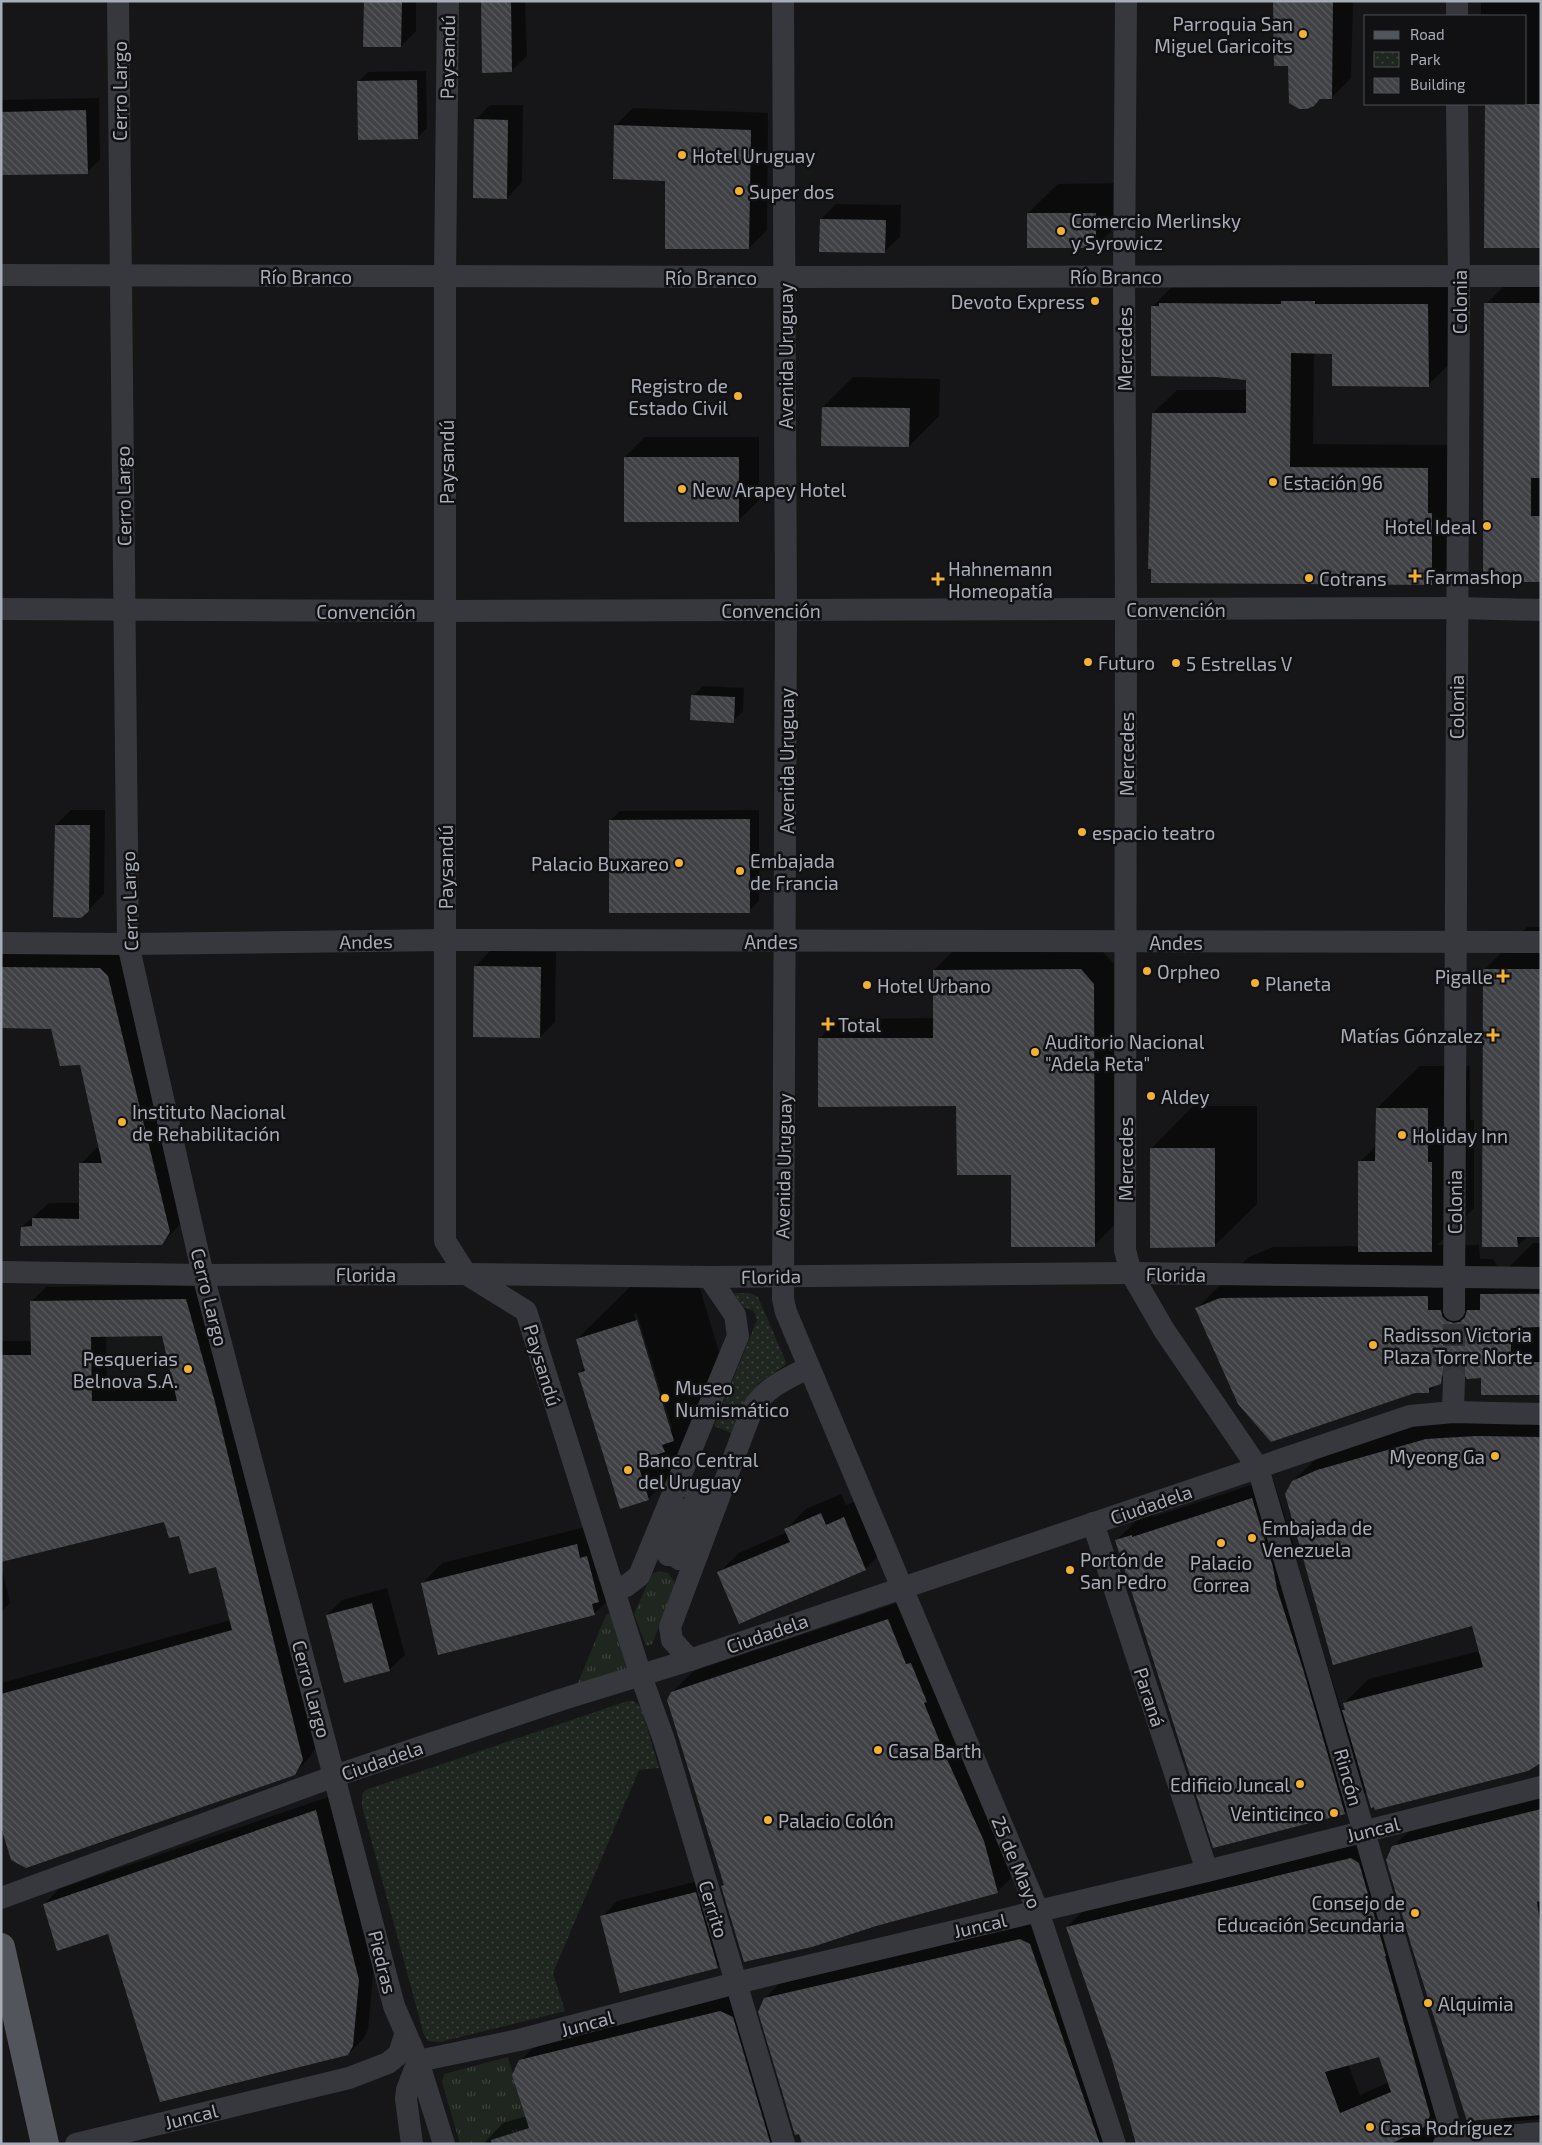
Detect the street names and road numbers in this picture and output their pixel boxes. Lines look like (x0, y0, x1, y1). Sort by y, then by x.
street label: Paysandú (435, 15, 459, 99)
street label: Cerro Largo (108, 41, 131, 141)
street label: Río Branco (260, 265, 352, 288)
street label: Río Branco (1070, 265, 1162, 288)
street label: Río Branco (665, 266, 757, 289)
street label: Colonia (1448, 270, 1471, 334)
street label: Avenida Uruguay (774, 283, 797, 429)
street label: Mercedes (1113, 307, 1136, 391)
street label: Paysandú (435, 420, 458, 504)
street label: Cerro Largo (111, 446, 135, 546)
street label: Convención (1126, 598, 1226, 621)
street label: Convención (721, 599, 821, 622)
street label: Convención (316, 600, 416, 623)
street label: Colonia (1445, 675, 1468, 739)
street label: Avenida Uruguay (775, 688, 798, 834)
street label: Mercedes (1115, 712, 1138, 796)
street label: Paysandú (434, 825, 457, 909)
street label: Cerro Largo (116, 851, 142, 951)
street label: Andes (339, 929, 393, 953)
street label: Andes (744, 930, 798, 953)
street label: Andes (1149, 931, 1203, 954)
street label: Avenida Uruguay (770, 1093, 796, 1239)
street label: Mercedes (1114, 1117, 1137, 1201)
street label: Colonia (1443, 1170, 1466, 1234)
street label: Cerro Largo (187, 1246, 233, 1348)
street label: Florida (1146, 1262, 1206, 1286)
street label: Florida (336, 1263, 396, 1286)
street label: Florida (741, 1264, 801, 1288)
street label: Paysandú (520, 1321, 566, 1409)
street label: Ciudadela (1107, 1479, 1195, 1529)
street label: Ciudadela (723, 1608, 811, 1658)
street label: Cerro Largo (288, 1638, 336, 1740)
street label: Paraná (1130, 1664, 1170, 1730)
street label: Ciudadela (338, 1735, 426, 1785)
street label: Rincón (1330, 1746, 1368, 1808)
street label: Juncal (1344, 1811, 1402, 1847)
street label: 25 de Mayo (987, 1812, 1047, 1912)
street label: Cerrito (694, 1877, 734, 1941)
street label: Juncal (951, 1908, 1009, 1942)
street label: Piedras (364, 1928, 402, 1996)
street label: Juncal (558, 2005, 616, 2041)
street label: Juncal (162, 2098, 220, 2134)

